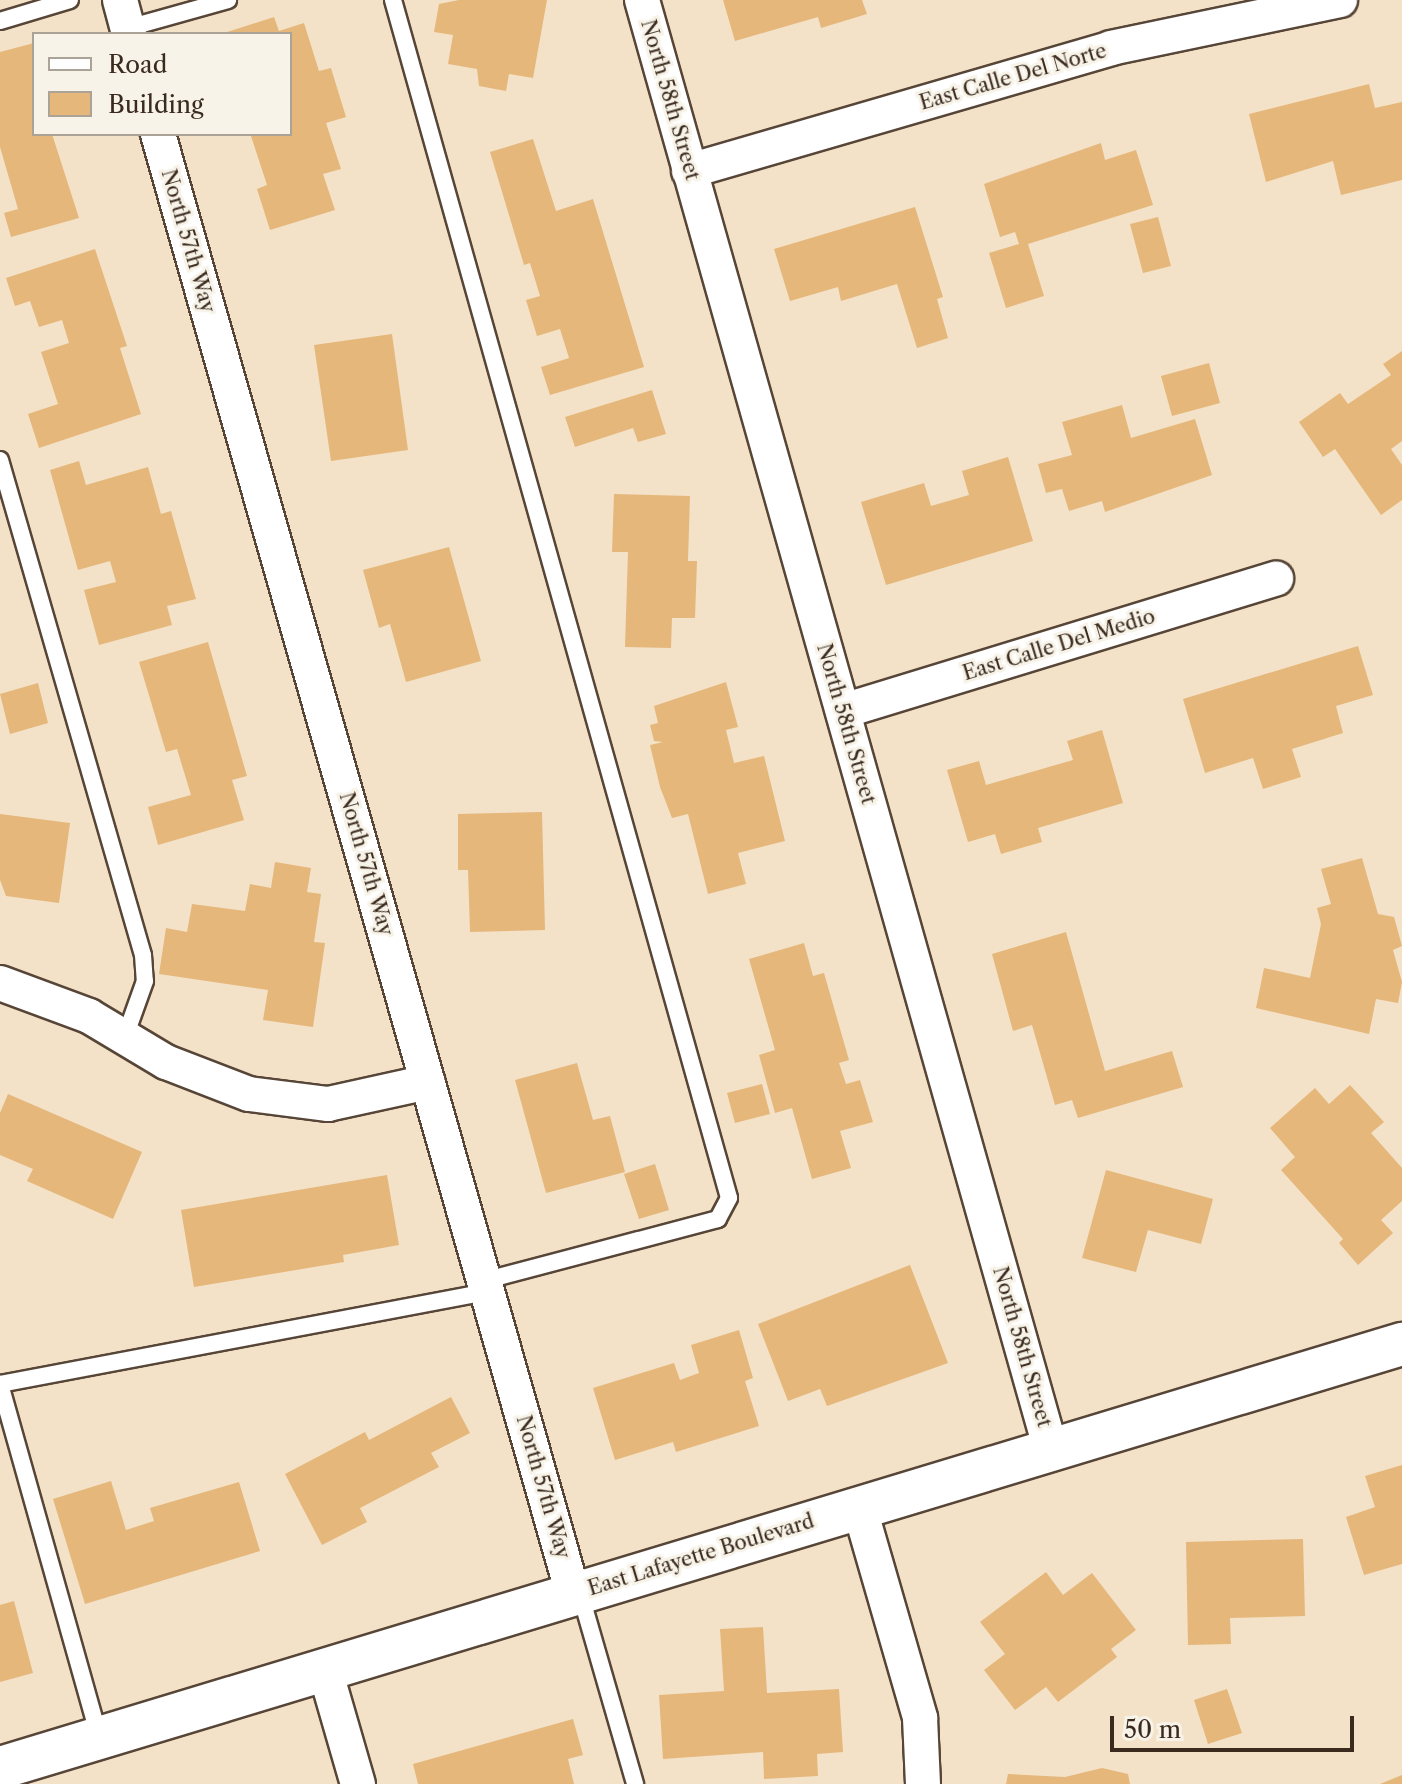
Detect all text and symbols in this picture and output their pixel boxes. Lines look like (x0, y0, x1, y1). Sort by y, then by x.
street label: North 58th Street (636, 17, 704, 183)
legend (32, 32, 292, 136)
street label: East Calle Del Norte (917, 39, 1109, 115)
text: Road (108, 50, 167, 79)
text: Building (108, 90, 204, 119)
street label: North 57th Way (156, 166, 220, 316)
street label: East Calle Del Medio (960, 604, 1158, 686)
street label: North 58th Street (812, 641, 880, 807)
street label: North 57th Way (334, 789, 398, 939)
street label: North 58th Street (988, 1264, 1056, 1430)
street label: North 57th Way (511, 1412, 575, 1562)
street label: East Lafayette Boulevard (585, 1509, 817, 1601)
scale bar (1114, 1700, 1358, 1750)
text: 50 m (1124, 1715, 1181, 1744)

